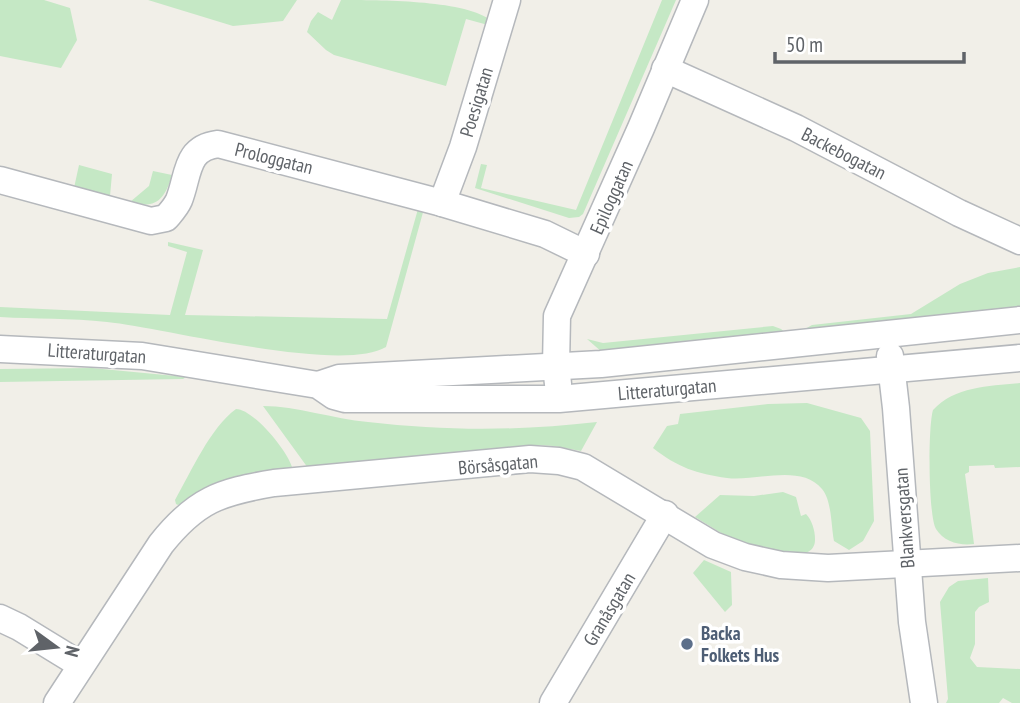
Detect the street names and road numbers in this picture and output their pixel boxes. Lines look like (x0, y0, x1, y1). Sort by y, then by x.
street label: Poesigatan (454, 64, 498, 140)
street label: Backebogatan (798, 121, 890, 185)
street label: Prologgatan (233, 137, 315, 179)
street label: Epiloggatan (584, 156, 638, 238)
street label: Litteraturgatan (47, 338, 147, 368)
street label: Litteraturgatan (617, 373, 717, 405)
street label: Börsåsgatan (457, 449, 539, 479)
street label: Blankversgatan (889, 467, 919, 569)
street label: Granåsgatan (578, 568, 640, 650)

